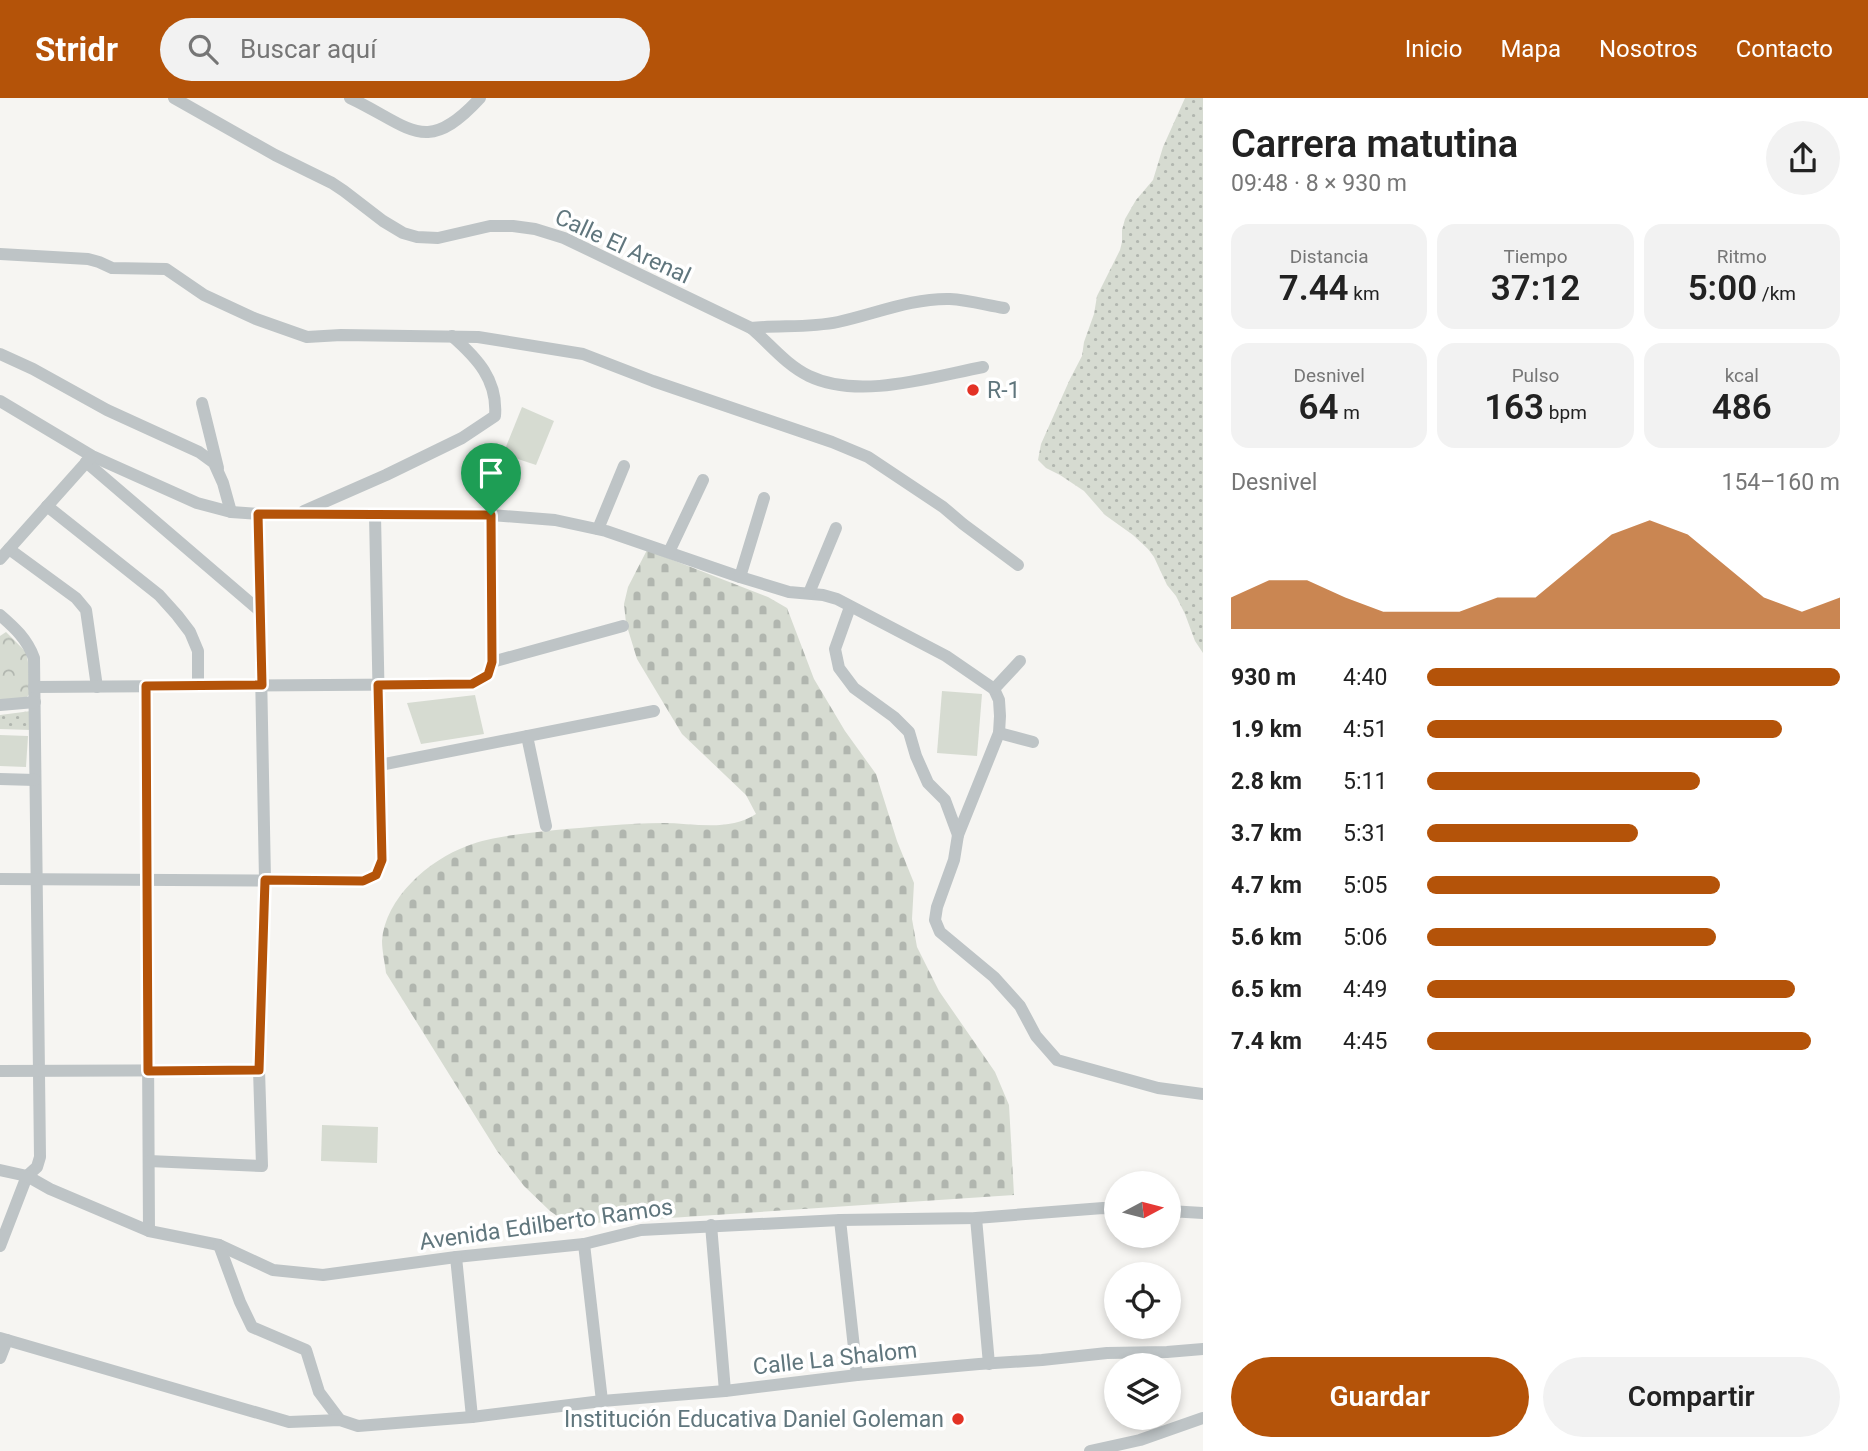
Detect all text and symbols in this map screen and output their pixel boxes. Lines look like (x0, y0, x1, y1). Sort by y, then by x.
search box (160, 18, 650, 81)
text: Stridr (35, 30, 118, 69)
icon: search (184, 30, 222, 68)
text: Buscar aquí (240, 34, 377, 64)
text: Inicio (1405, 35, 1462, 63)
text: Mapa (1500, 35, 1561, 63)
text: Nosotros (1599, 35, 1698, 63)
text: Contacto (1736, 35, 1833, 63)
button: share (1766, 121, 1840, 195)
text: Carrera matutina (1231, 122, 1518, 166)
text: 09:48 · 8 × 930 m (1231, 170, 1407, 197)
street label: Calle El Arenal (551, 203, 695, 290)
text: Distancia (1290, 245, 1369, 268)
text: Tiempo (1503, 245, 1568, 268)
text: Ritmo (1717, 245, 1767, 268)
text: 7.44 (1279, 268, 1349, 309)
text: 37:12 (1491, 268, 1580, 309)
text: 5:00 (1688, 268, 1757, 309)
text: km (1349, 282, 1380, 305)
text: /km (1757, 282, 1796, 305)
text: Desnivel (1294, 364, 1365, 387)
text: Pulso (1512, 364, 1559, 387)
text: kcal (1725, 364, 1759, 387)
place label: R-1 (987, 377, 1020, 404)
marker: R-1 (965, 382, 981, 398)
text: 64 (1298, 387, 1338, 428)
text: 163 (1484, 387, 1544, 428)
text: 486 (1712, 387, 1772, 428)
text: m (1338, 401, 1360, 424)
text: bpm (1544, 401, 1587, 424)
pin (461, 443, 521, 515)
icon: arrive (472, 454, 510, 492)
text: Desnivel (1231, 469, 1317, 496)
text: 154–160 m (1721, 469, 1840, 496)
text: 930 m (1231, 664, 1296, 691)
text: 4:40 (1343, 664, 1387, 691)
text: 1.9 km (1231, 716, 1302, 743)
text: 4:51 (1343, 716, 1387, 743)
text: 2.8 km (1231, 768, 1302, 795)
text: 5:11 (1343, 768, 1387, 795)
text: 3.7 km (1231, 820, 1302, 847)
text: 5:31 (1343, 820, 1387, 847)
text: 4.7 km (1231, 872, 1302, 899)
text: 5:05 (1343, 872, 1387, 899)
text: 5.6 km (1231, 924, 1302, 951)
text: 5:06 (1343, 924, 1387, 951)
text: 6.5 km (1231, 976, 1302, 1003)
text: 4:49 (1343, 976, 1387, 1003)
text: 7.4 km (1231, 1028, 1302, 1055)
text: 4:45 (1343, 1028, 1387, 1055)
north arrow (1104, 1171, 1181, 1248)
map controls (1104, 1171, 1181, 1430)
street label: Avenida Edilberto Ramos (418, 1193, 674, 1256)
button: locate (1104, 1262, 1181, 1339)
street label: Calle La Shalom (752, 1336, 918, 1381)
button: layers (1104, 1353, 1181, 1430)
button: Guardar (1231, 1357, 1529, 1437)
button: Compartir (1543, 1357, 1840, 1437)
place label: Institución Educativa Daniel Goleman (564, 1406, 944, 1433)
marker: Institución Educativa Daniel Goleman (950, 1411, 966, 1427)

